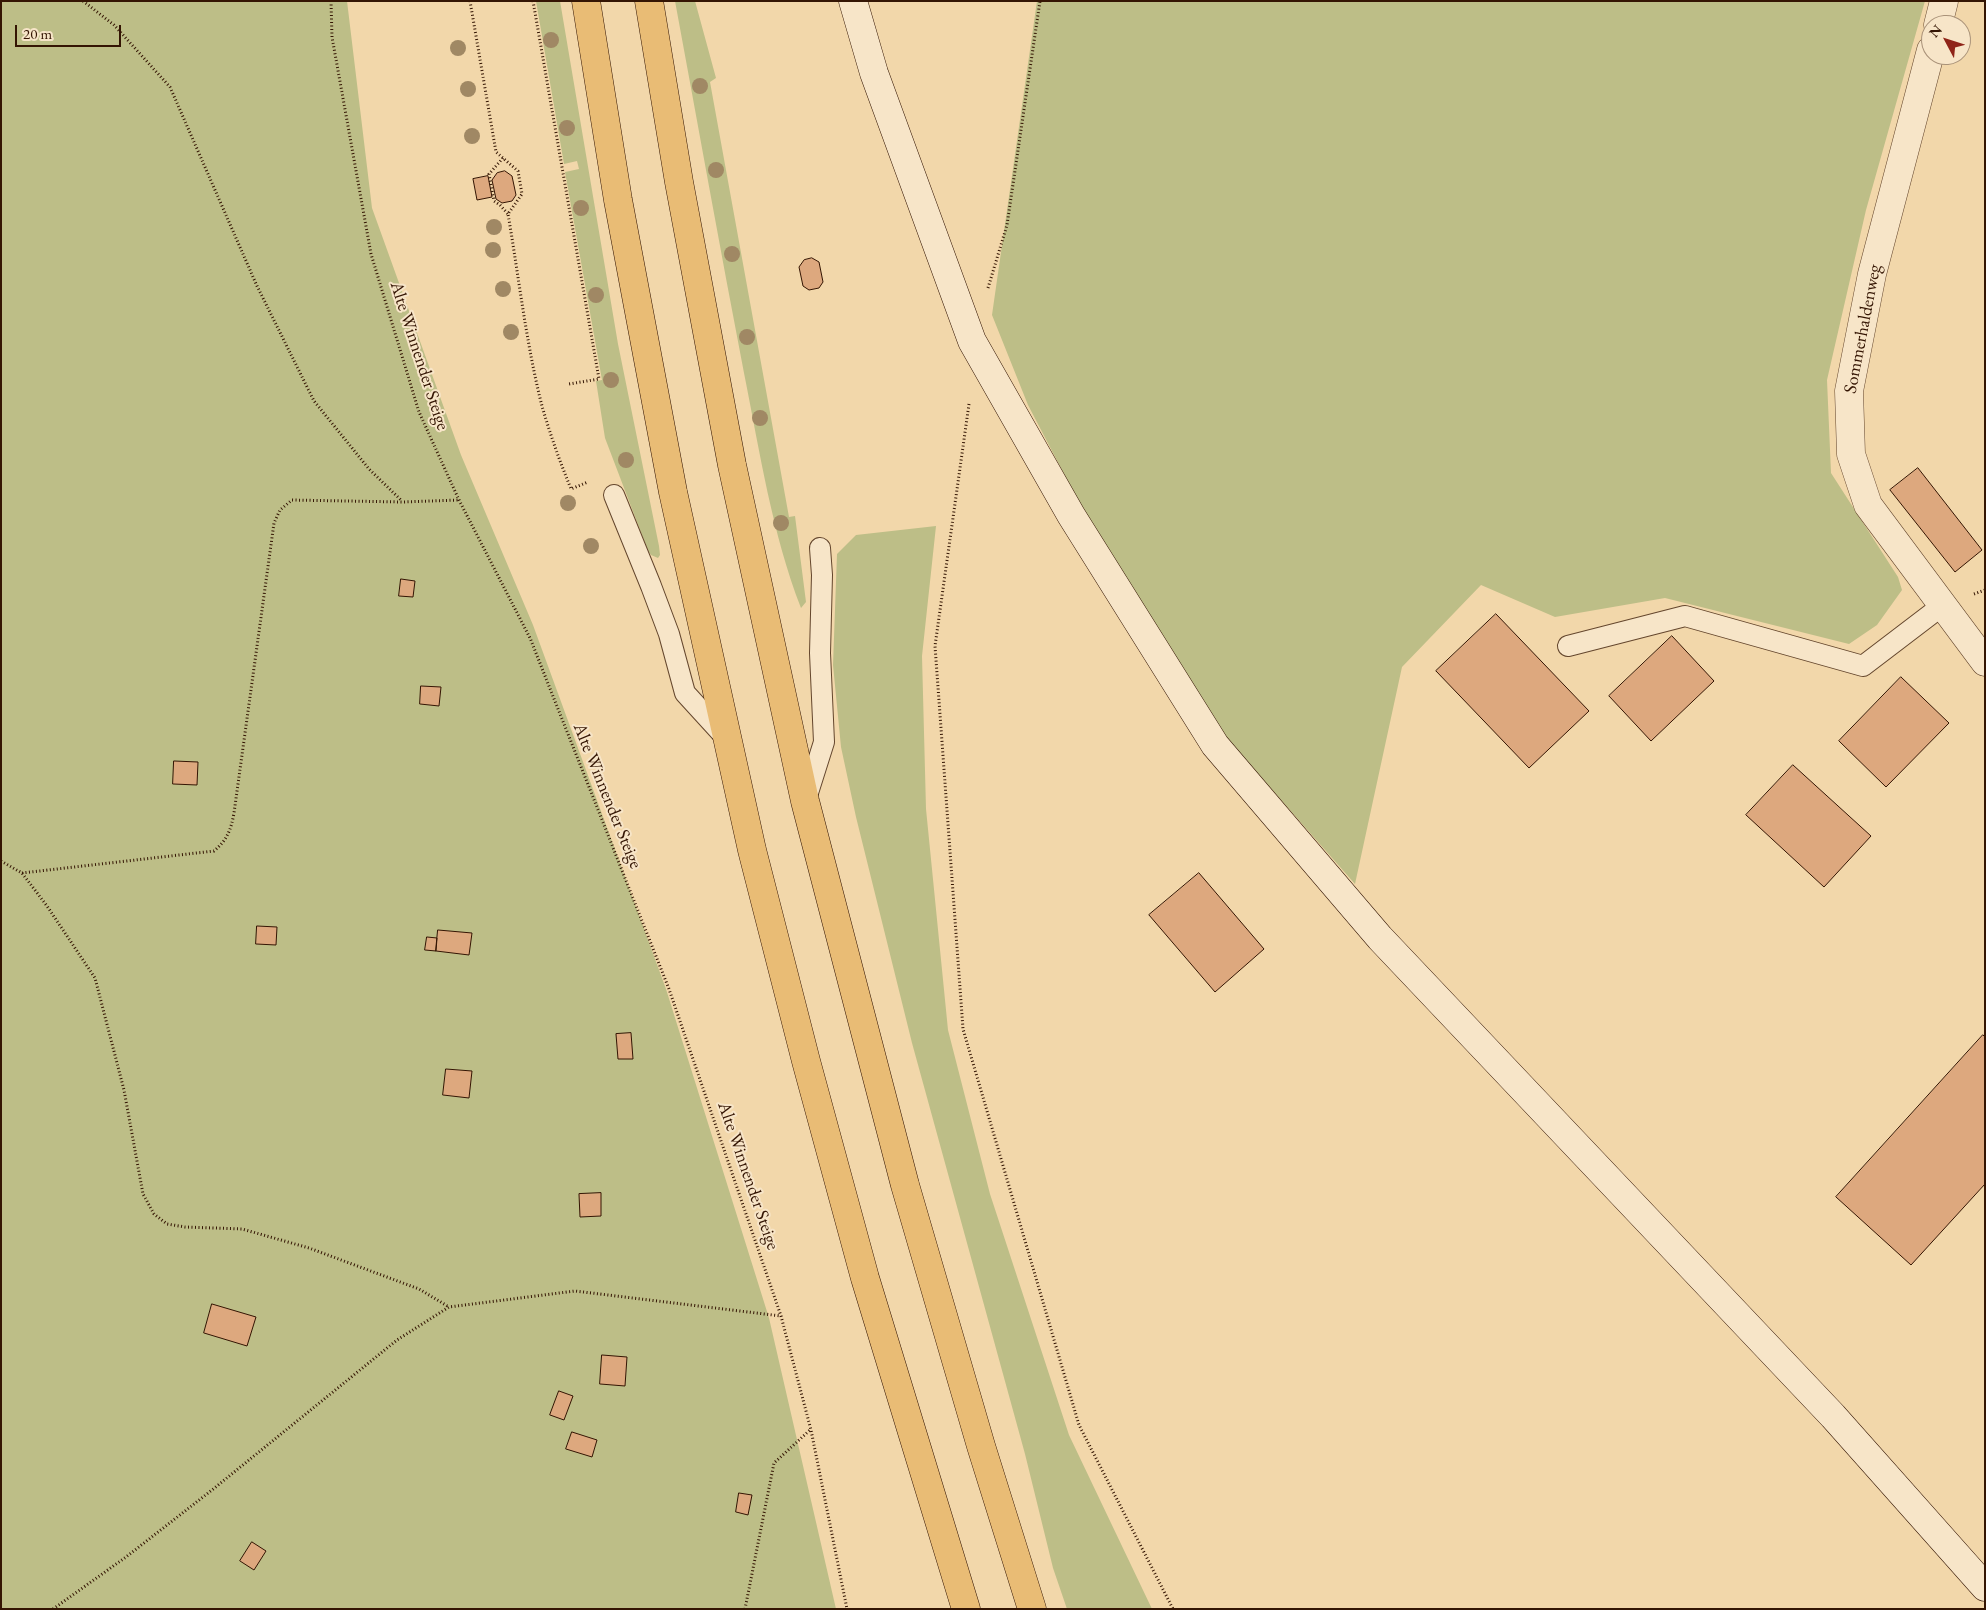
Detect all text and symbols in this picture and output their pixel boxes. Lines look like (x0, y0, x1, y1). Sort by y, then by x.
scale bar (18, 15, 124, 47)
north arrow (1921, 15, 1971, 65)
text: N (1925, 21, 1946, 41)
text: 20 m (23, 24, 52, 43)
street label: Sommerhaldenweg (1840, 263, 1886, 395)
street label: Alte Winnender Steige (385, 279, 453, 433)
street label: Alte Winnender Steige (568, 720, 646, 872)
street label: Alte Winnender Steige (713, 1099, 783, 1253)

